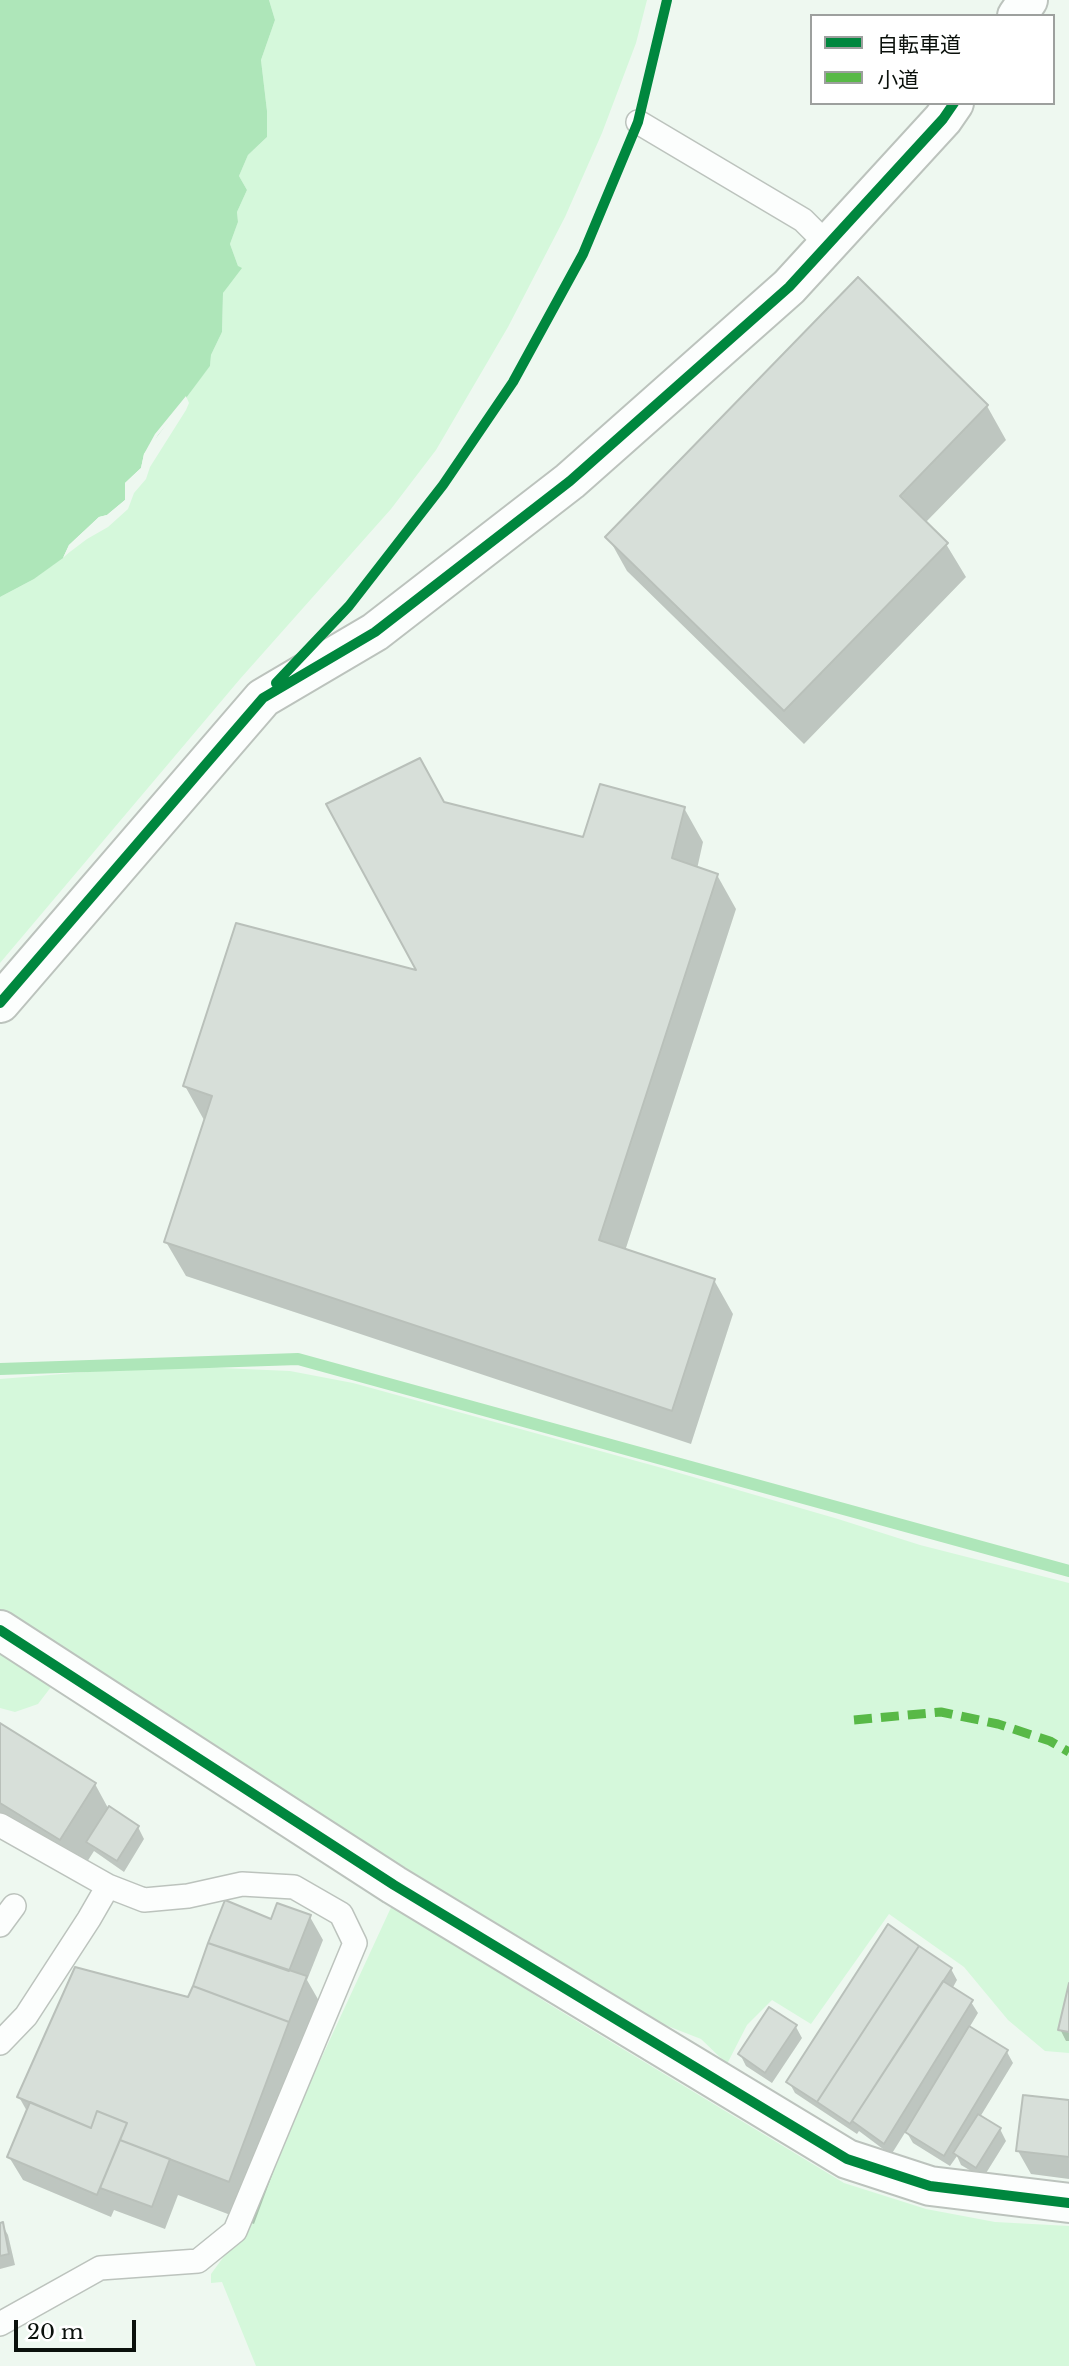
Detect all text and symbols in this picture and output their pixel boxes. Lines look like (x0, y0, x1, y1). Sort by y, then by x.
legend (810, 14, 1055, 105)
text: 自転車道 (877, 32, 961, 58)
text: 小道 (877, 67, 919, 93)
scale bar (18, 2306, 140, 2350)
text: 20 m (27, 2319, 84, 2345)

